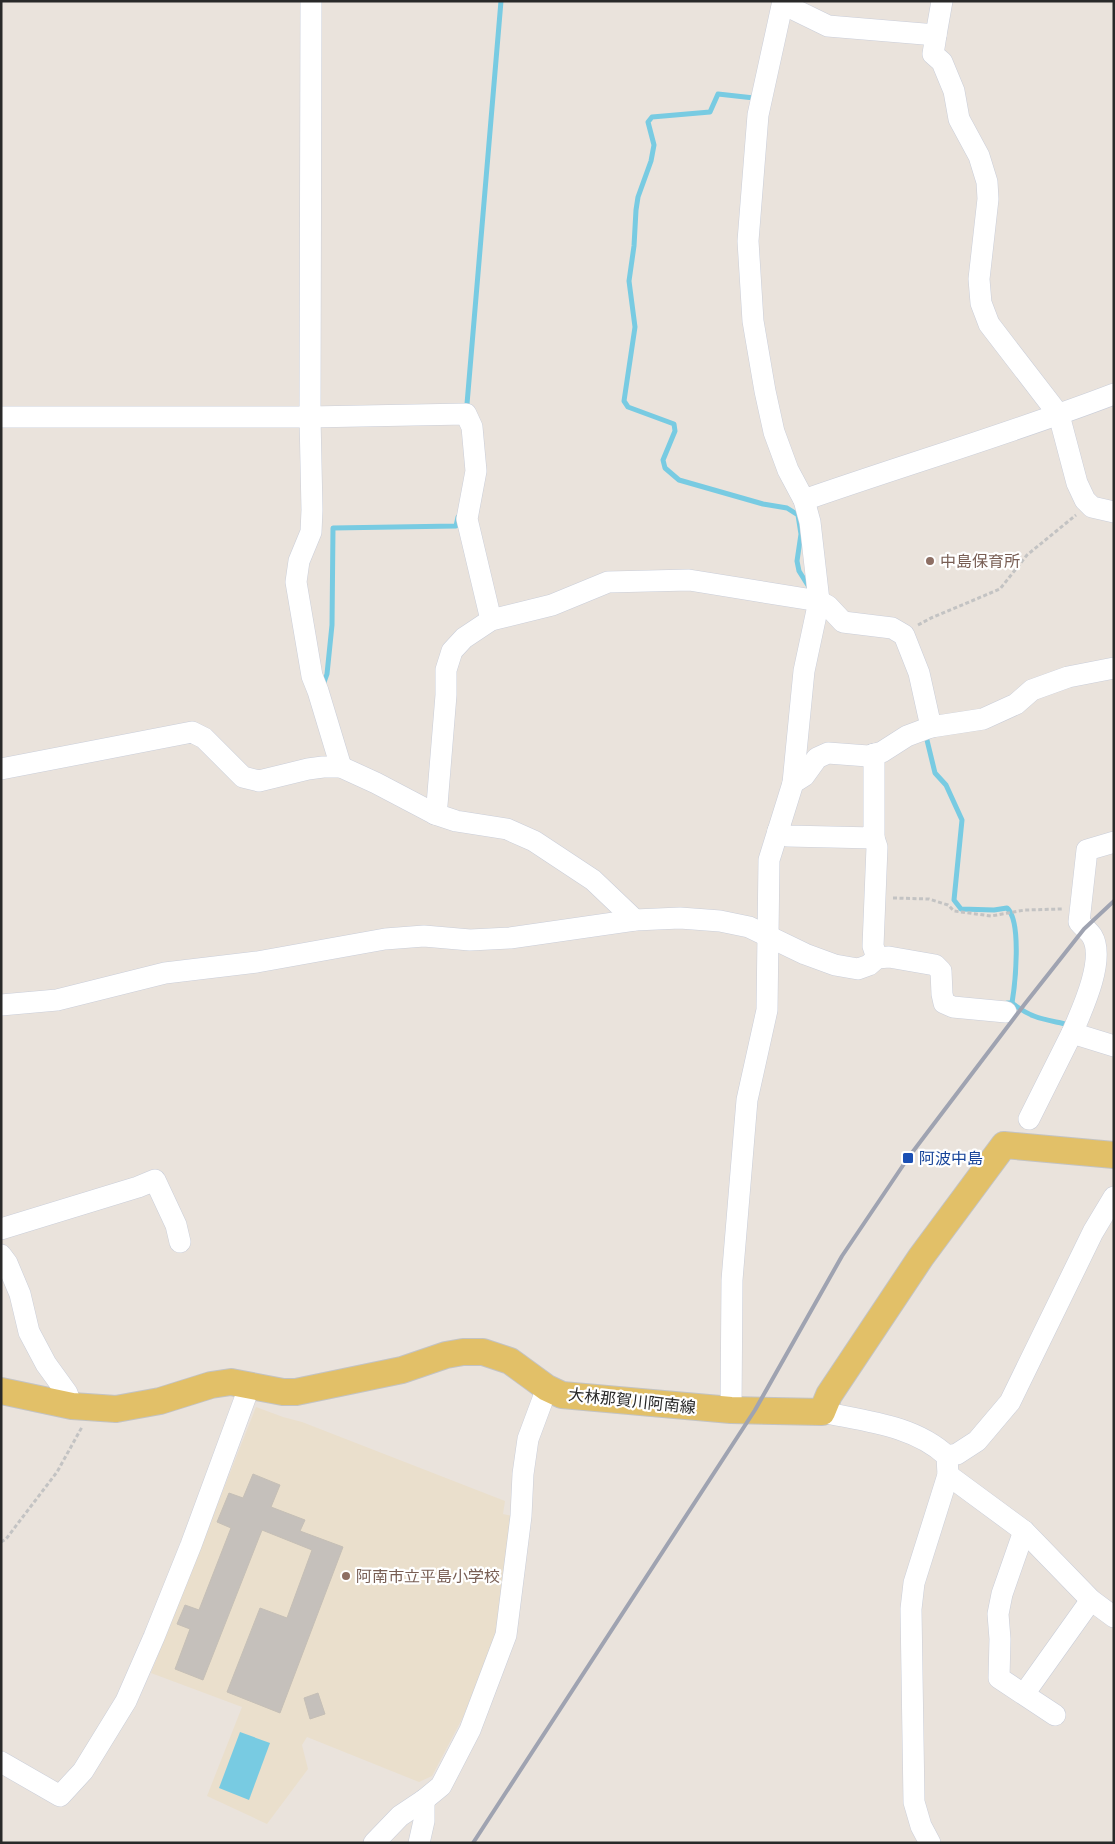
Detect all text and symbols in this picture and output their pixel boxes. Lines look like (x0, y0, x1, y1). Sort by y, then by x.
place label: 中島保育所 (940, 552, 1020, 571)
marker: 中島保育所 (924, 555, 936, 567)
place label: 阿波中島 (919, 1149, 983, 1168)
marker: 阿波中島 (901, 1151, 915, 1165)
street label: 大林那賀川阿南線 (567, 1385, 697, 1417)
place label: 阿南市立平島小学校 (356, 1567, 500, 1586)
marker: 阿南市立平島小学校 (340, 1570, 352, 1582)

